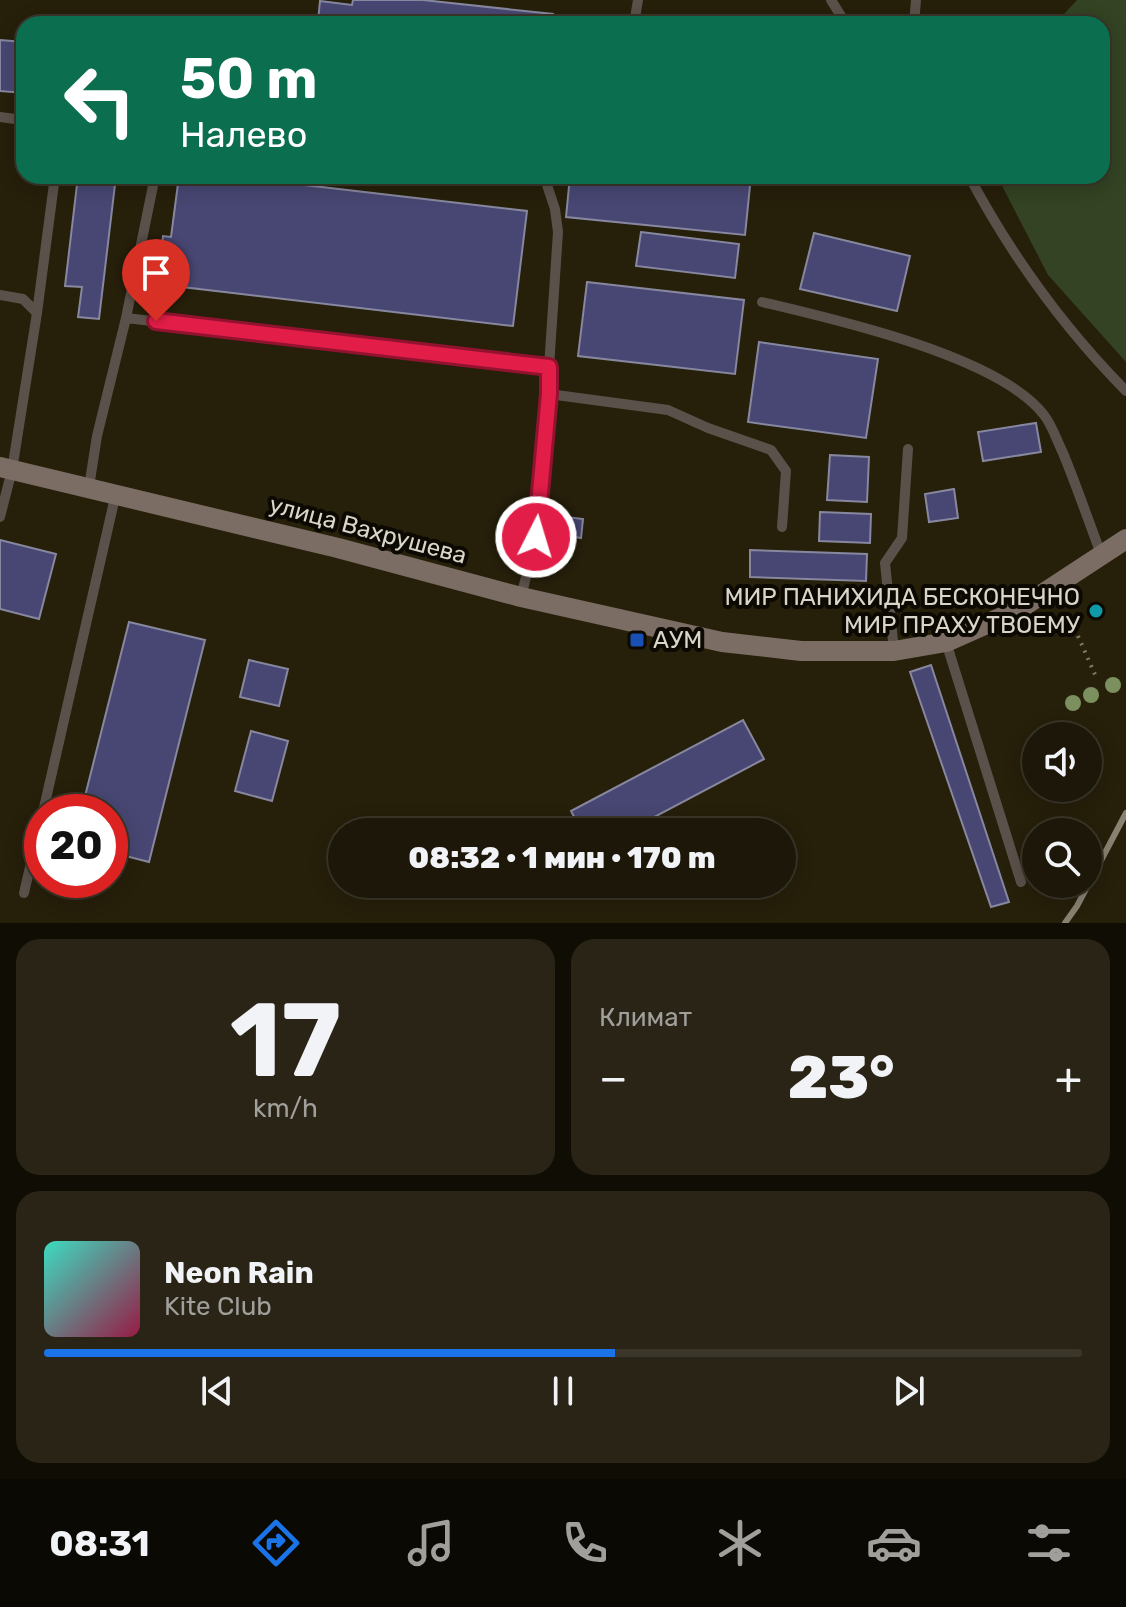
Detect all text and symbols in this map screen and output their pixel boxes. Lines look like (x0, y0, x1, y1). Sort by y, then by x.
text: 50 m (180, 46, 317, 112)
icon: left (48, 48, 152, 152)
text: Налево (180, 113, 307, 156)
pin (122, 239, 190, 321)
icon: arrive (134, 251, 178, 295)
street label: улица Вахрушева (266, 490, 470, 570)
position arrow (494, 495, 578, 579)
place label: МИР ПАНИХИДА БЕСКОНЕЧНО МИР ПРАХУ ТВОЕМУ (725, 583, 1081, 639)
marker: МИР ПАНИХИДА БЕСКОНЕЧНО МИР ПРАХУ ТВОЕМУ (1087, 602, 1105, 620)
place label: АУМ (653, 626, 702, 654)
marker: АУМ (628, 631, 646, 649)
map controls (1022, 722, 1102, 898)
button: sound (1022, 722, 1102, 802)
speed limit sign: 20 (24, 794, 128, 898)
button: search (1022, 818, 1102, 898)
text: 08:32 · 1 мин · 170 m (408, 840, 716, 876)
text: 17 (230, 979, 341, 1102)
text: Климат (599, 1002, 692, 1033)
text: 23° (788, 1042, 895, 1113)
text: − (599, 1052, 628, 1104)
text: + (1055, 1052, 1082, 1104)
text: km/h (253, 1093, 318, 1124)
text: Neon Rain (164, 1255, 314, 1291)
text: Kite Club (164, 1291, 272, 1322)
icon: previous (195, 1369, 239, 1413)
icon: pause (541, 1369, 585, 1413)
icon: next (887, 1369, 931, 1413)
icon: directions (248, 1515, 304, 1571)
icon: music (403, 1515, 459, 1571)
icon: phone (557, 1515, 613, 1571)
icon: climate (712, 1515, 768, 1571)
icon: car (866, 1515, 922, 1571)
icon: filters (1021, 1515, 1077, 1571)
text: 08:31 (49, 1522, 150, 1565)

